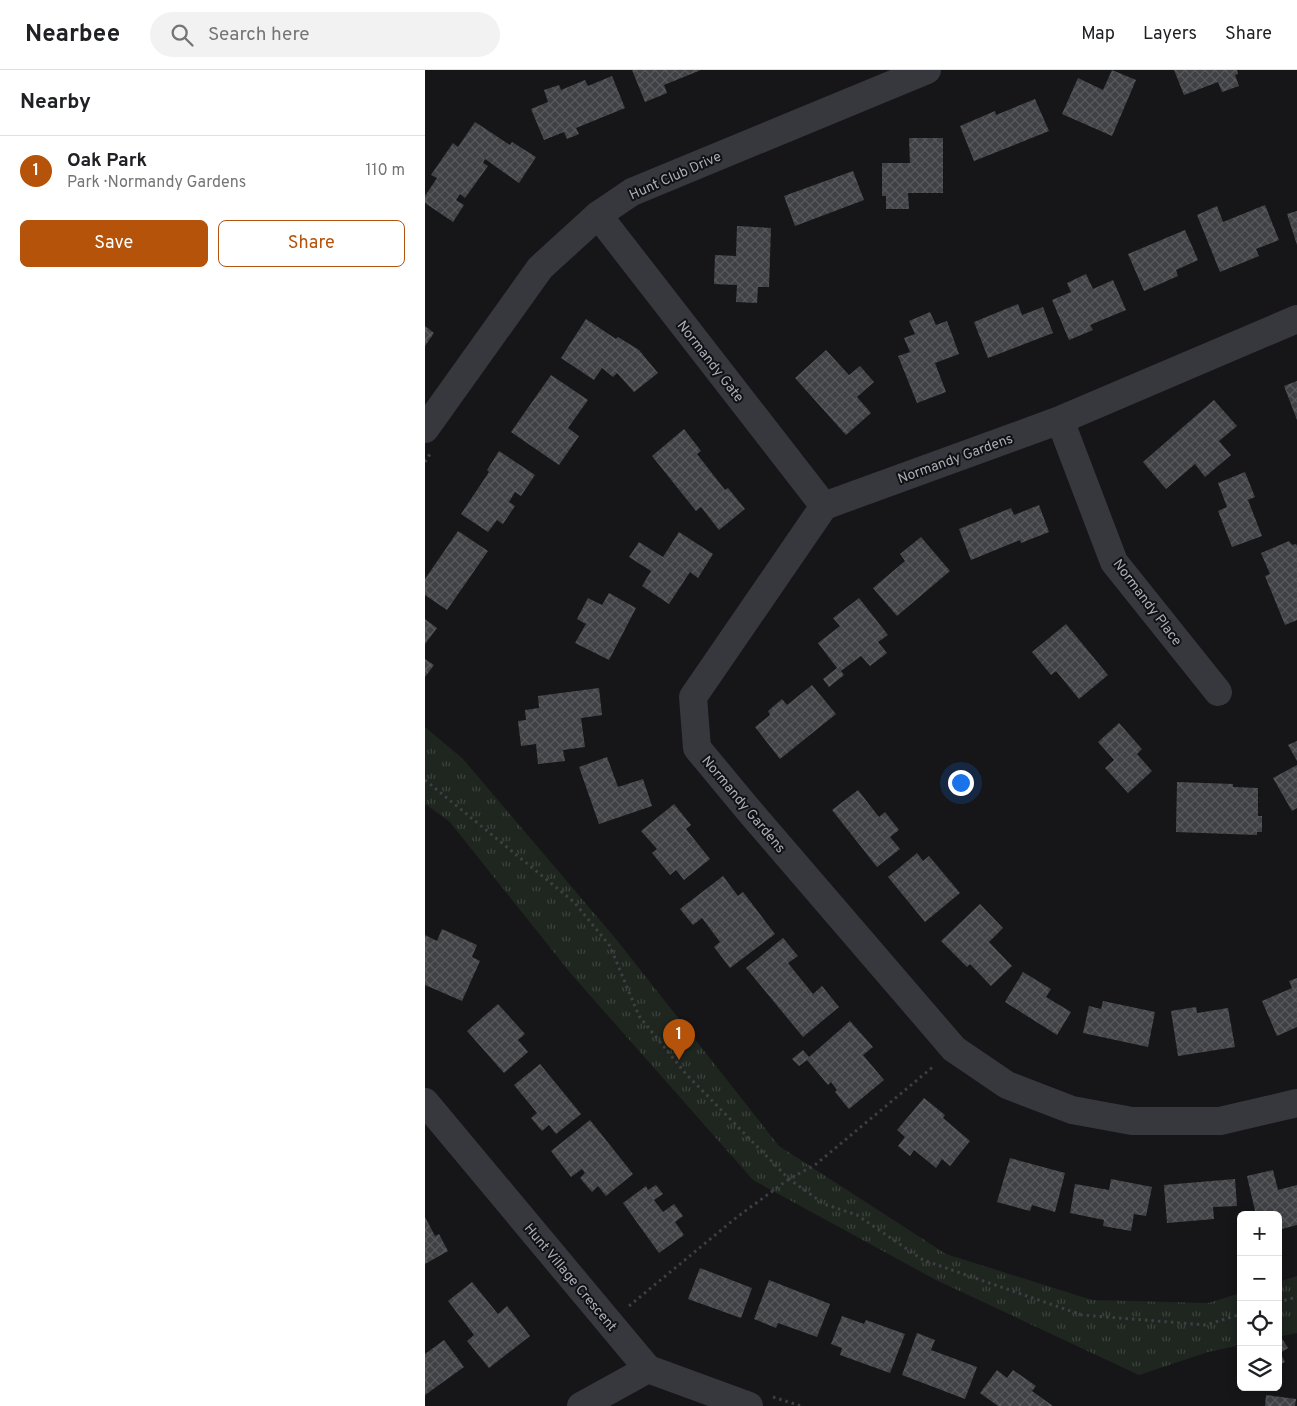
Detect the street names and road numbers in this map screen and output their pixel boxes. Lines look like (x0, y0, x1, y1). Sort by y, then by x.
street label: Hunt Club Drive (627, 148, 724, 204)
street label: Normandy Gate (673, 318, 747, 406)
street label: Normandy Gardens (896, 431, 1015, 488)
street label: Normandy Place (1109, 556, 1185, 650)
street label: Normandy Gardens (697, 753, 788, 857)
street label: Hunt Village Crescent (520, 1221, 620, 1335)

